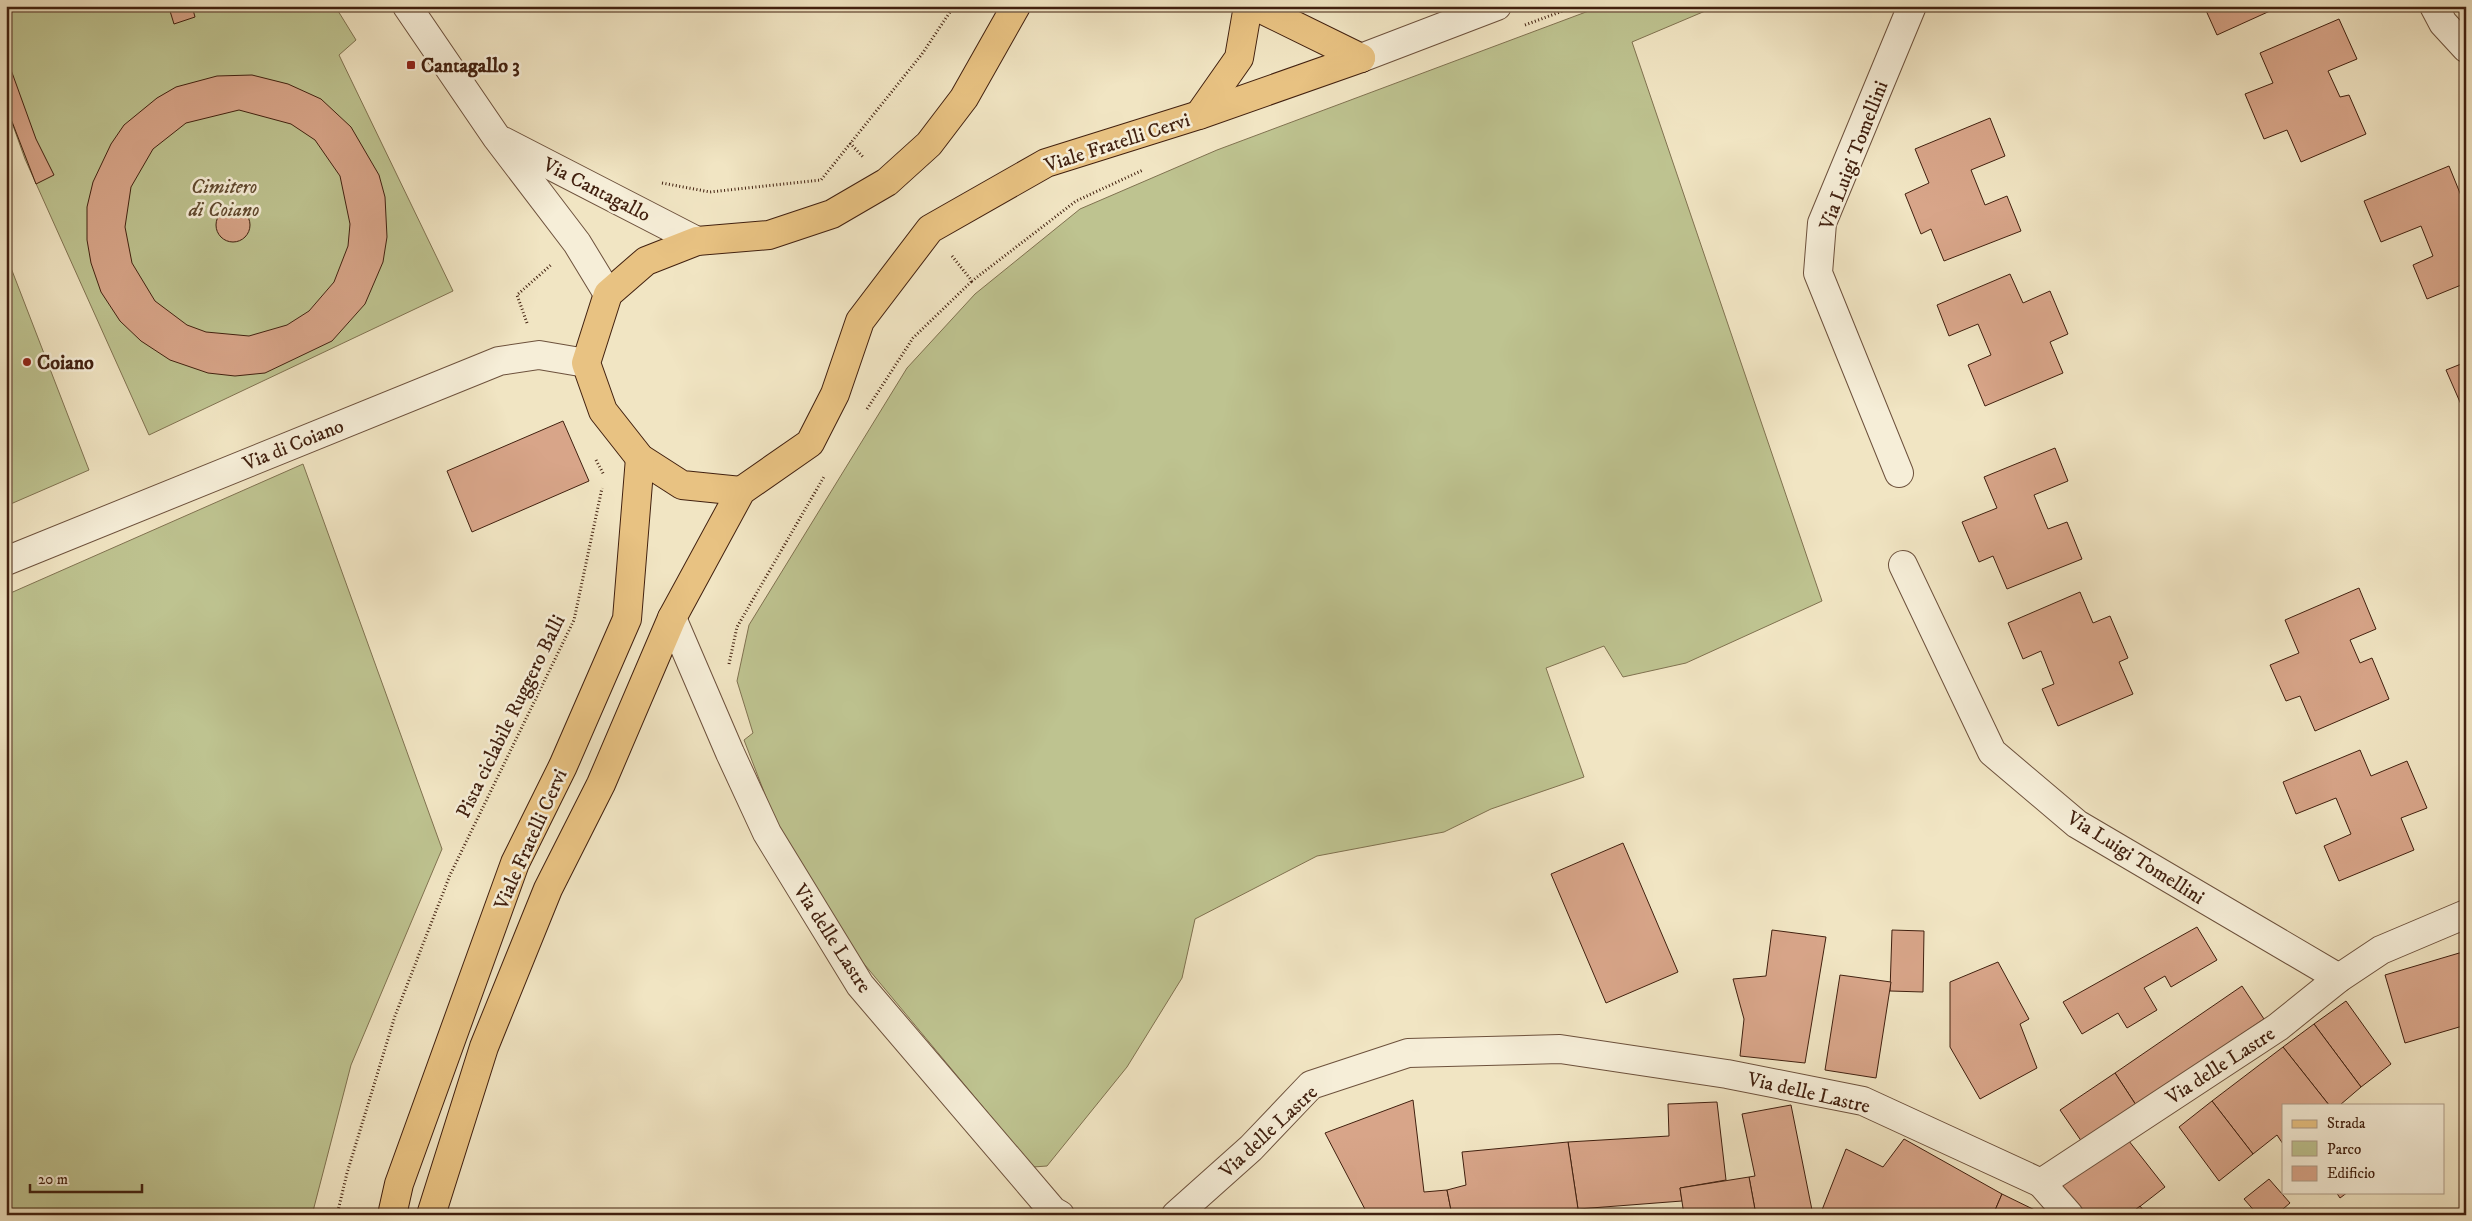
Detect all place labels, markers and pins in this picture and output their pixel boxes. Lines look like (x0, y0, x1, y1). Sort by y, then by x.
place label: Cantagallo 3 (421, 54, 520, 79)
marker: Cantagallo 3 (405, 59, 417, 71)
place label: Coiano (37, 351, 94, 376)
marker: Coiano (21, 356, 33, 368)

